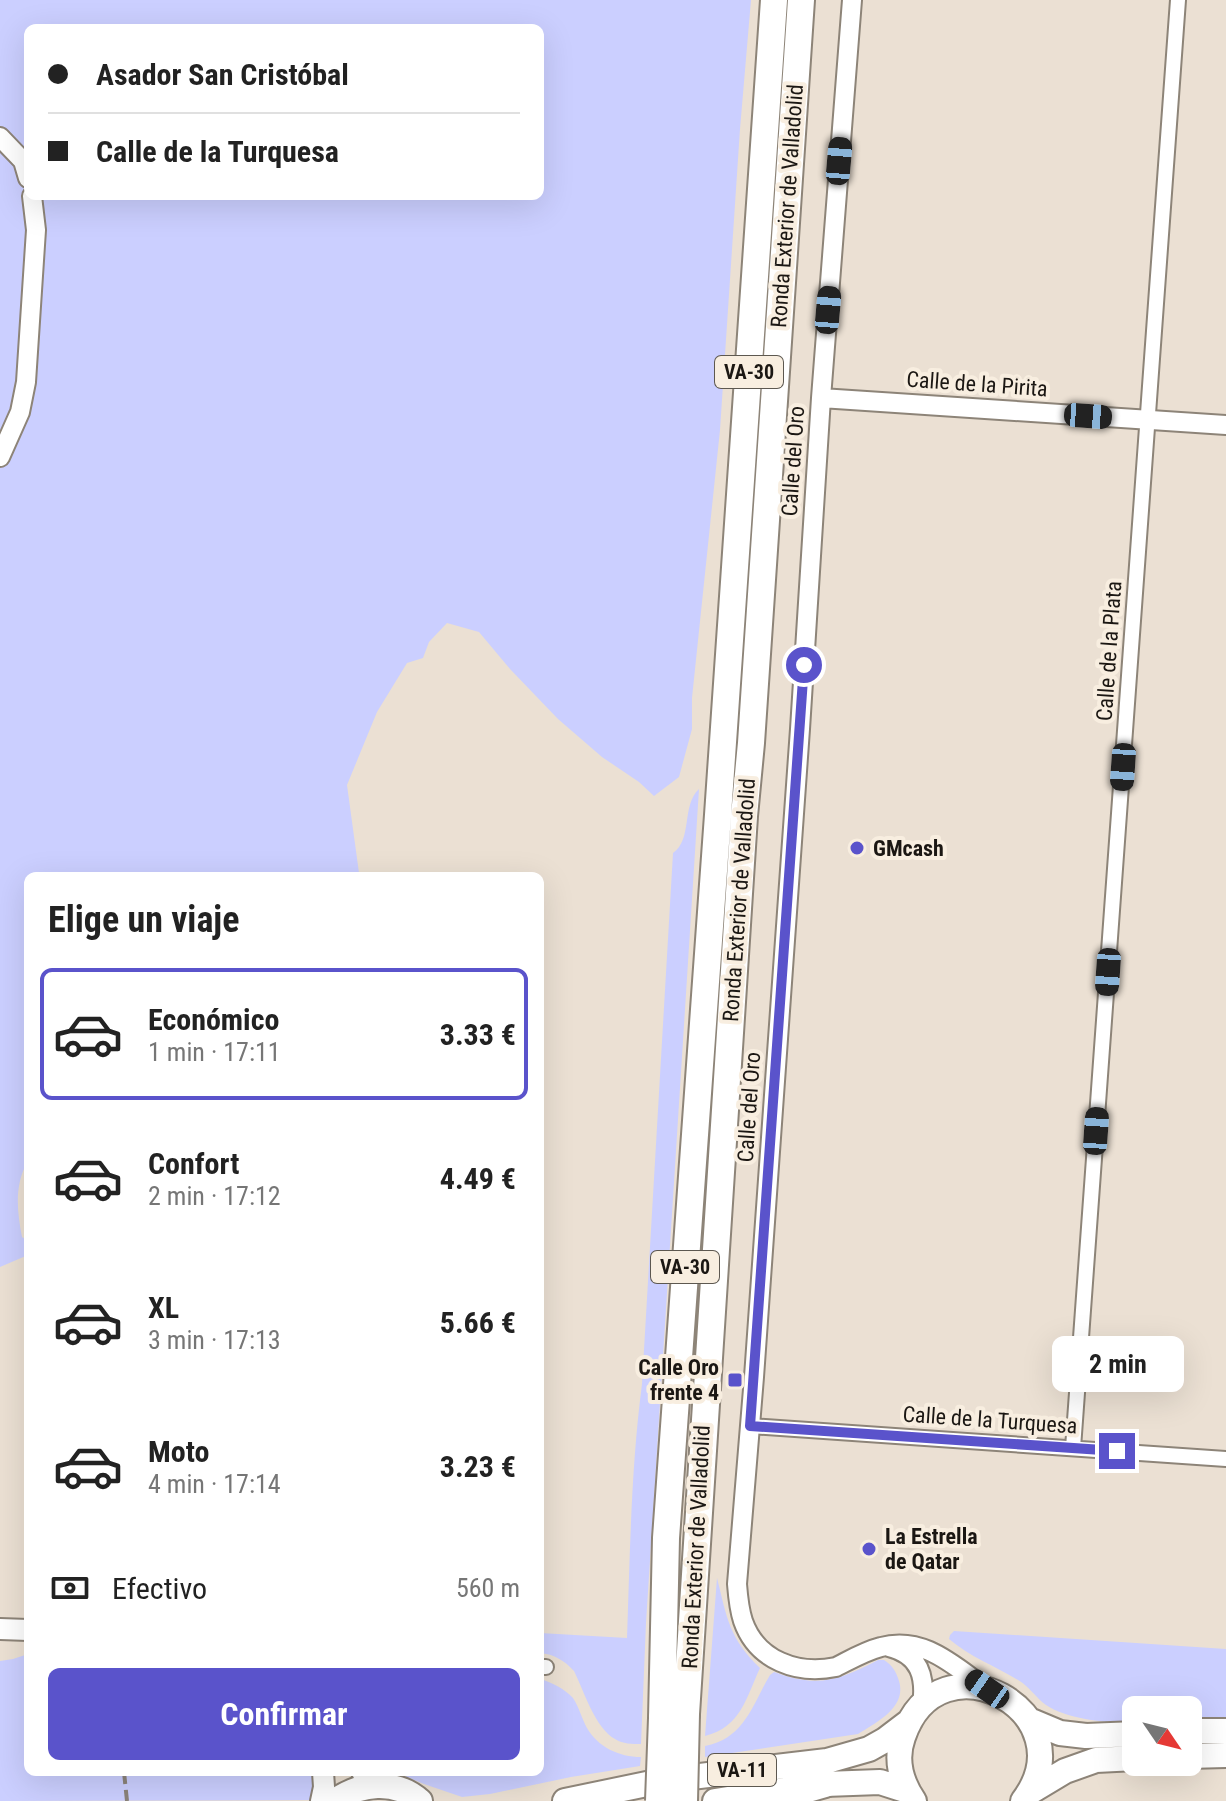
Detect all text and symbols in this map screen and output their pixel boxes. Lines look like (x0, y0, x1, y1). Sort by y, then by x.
text: Asador San Cristóbal (96, 57, 349, 92)
street label: Ronda Exterior de Valladolid (766, 83, 808, 329)
text: Calle de la Turquesa (96, 134, 339, 169)
car (825, 136, 853, 186)
car (814, 285, 842, 335)
road number: VA-30 (715, 356, 783, 388)
street label: Calle de la Pirita (906, 367, 1048, 401)
car (1063, 402, 1113, 430)
street label: Calle del Oro (777, 405, 809, 517)
street label: Calle de la Plata (1092, 580, 1126, 722)
route start (786, 647, 822, 683)
car (1109, 742, 1137, 792)
street label: Ronda Exterior de Valladolid (718, 777, 760, 1023)
place label: GMcash (873, 836, 944, 861)
marker: GMcash (848, 839, 866, 857)
text: Elige un viaje (48, 899, 239, 941)
car (1094, 947, 1122, 997)
icon: car (52, 998, 124, 1070)
text: Económico (148, 1002, 279, 1037)
text: 3.33 € (440, 1017, 516, 1052)
text: 1 min · 17:11 (148, 1037, 281, 1067)
street label: Calle del Oro (733, 1051, 765, 1163)
car (1082, 1106, 1110, 1156)
icon: car (52, 1142, 124, 1214)
text: Confort (148, 1146, 239, 1181)
text: 4.49 € (440, 1161, 516, 1196)
text: 2 min · 17:12 (148, 1181, 281, 1211)
road number: VA-30 (651, 1251, 719, 1283)
icon: car (52, 1286, 124, 1358)
text: XL (148, 1290, 179, 1325)
text: 5.66 € (440, 1305, 516, 1340)
text: 3 min · 17:13 (148, 1325, 281, 1355)
callout: 2 min (1051, 1335, 1183, 1391)
text: 2 min (1089, 1349, 1147, 1379)
place label: Calle Oro frente 4 (638, 1355, 719, 1405)
marker: Calle Oro frente 4 (726, 1371, 744, 1389)
street label: Calle de la Turquesa (902, 1401, 1078, 1439)
street label: Ronda Exterior de Valladolid (677, 1424, 715, 1670)
icon: car (52, 1430, 124, 1502)
route end (1099, 1433, 1135, 1469)
text: Moto (148, 1434, 209, 1469)
text: 3.23 € (440, 1449, 516, 1484)
text: 4 min · 17:14 (148, 1469, 281, 1499)
place label: La Estrella de Qatar (885, 1524, 978, 1574)
marker: La Estrella de Qatar (860, 1540, 878, 1558)
icon: cash (48, 1566, 92, 1610)
text: Efectivo (112, 1571, 207, 1606)
text: 560 m (456, 1573, 520, 1603)
car (960, 1665, 1014, 1713)
button: Confirmar (48, 1668, 520, 1760)
north arrow (1122, 1696, 1202, 1776)
map controls (1122, 1696, 1202, 1776)
road number: VA-11 (708, 1754, 776, 1786)

